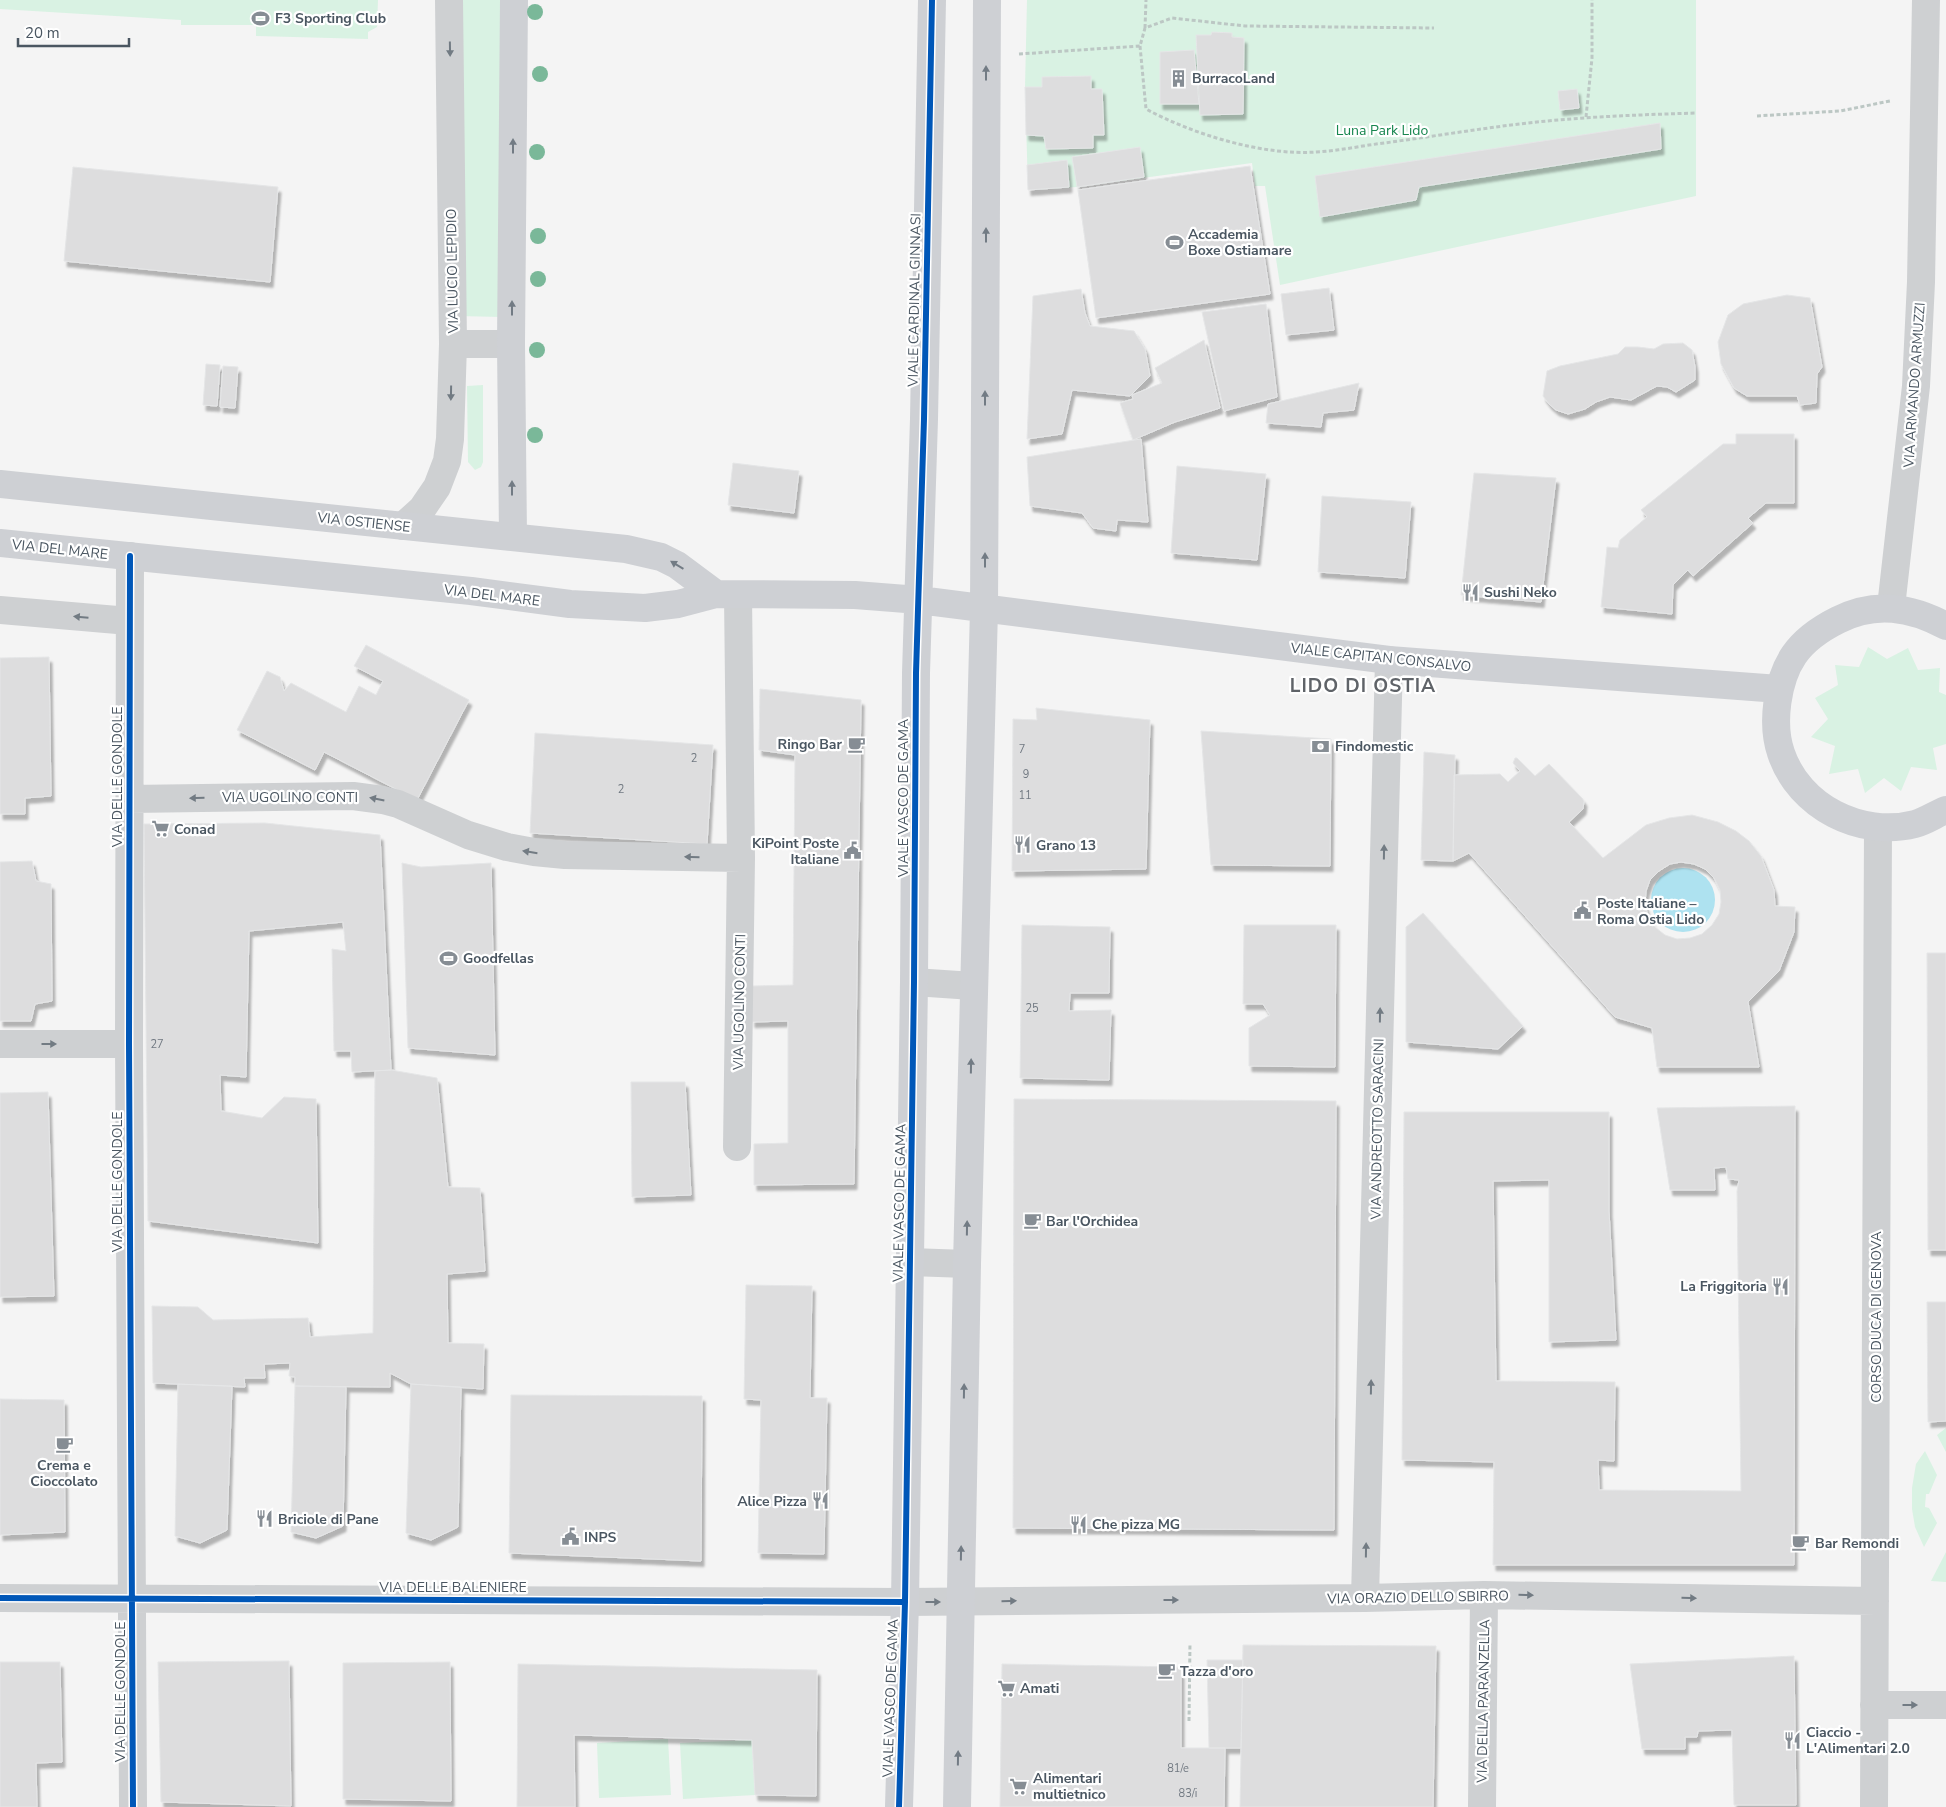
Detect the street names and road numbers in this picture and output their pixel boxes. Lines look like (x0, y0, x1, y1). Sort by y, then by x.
street label: VIA LUCIO LEPIDIO (442, 208, 463, 335)
street label: VIALE CARDINAL GINNASI (903, 213, 926, 388)
street label: VIA ARMANDO ARMUZZI (1899, 302, 1930, 469)
street label: VIA OSTIENSE (315, 508, 411, 537)
street label: VIA DEL MARE (10, 535, 109, 564)
street label: VIA DEL MARE (442, 580, 541, 611)
street label: VIALE CAPITAN CONSALVO (1289, 638, 1472, 676)
street label: VIA DELLE GONDOLE (108, 707, 127, 848)
street label: VIALE VASCO DE GAMA (894, 719, 913, 878)
street label: VIA UGOLINO CONTI (221, 788, 358, 807)
street label: VIA UGOLINO CONTI (729, 934, 750, 1071)
street label: VIA ANDREOTTO SARACINI (1366, 1038, 1389, 1221)
street label: VIA DELLE GONDOLE (108, 1112, 127, 1253)
street label: VIALE VASCO DE GAMA (889, 1124, 910, 1283)
street label: CORSO DUCA DI GENOVA (1867, 1231, 1886, 1403)
street label: VIA DELLE BALENIERE (378, 1578, 527, 1597)
street label: VIA ORAZIO DELLO SBIRRO (1326, 1586, 1509, 1609)
street label: VIALE VASCO DE GAMA (878, 1618, 903, 1779)
street label: VIA DELLA PARANZELLA (1473, 1619, 1494, 1784)
street label: VIA DELLE GONDOLE (111, 1622, 130, 1763)

